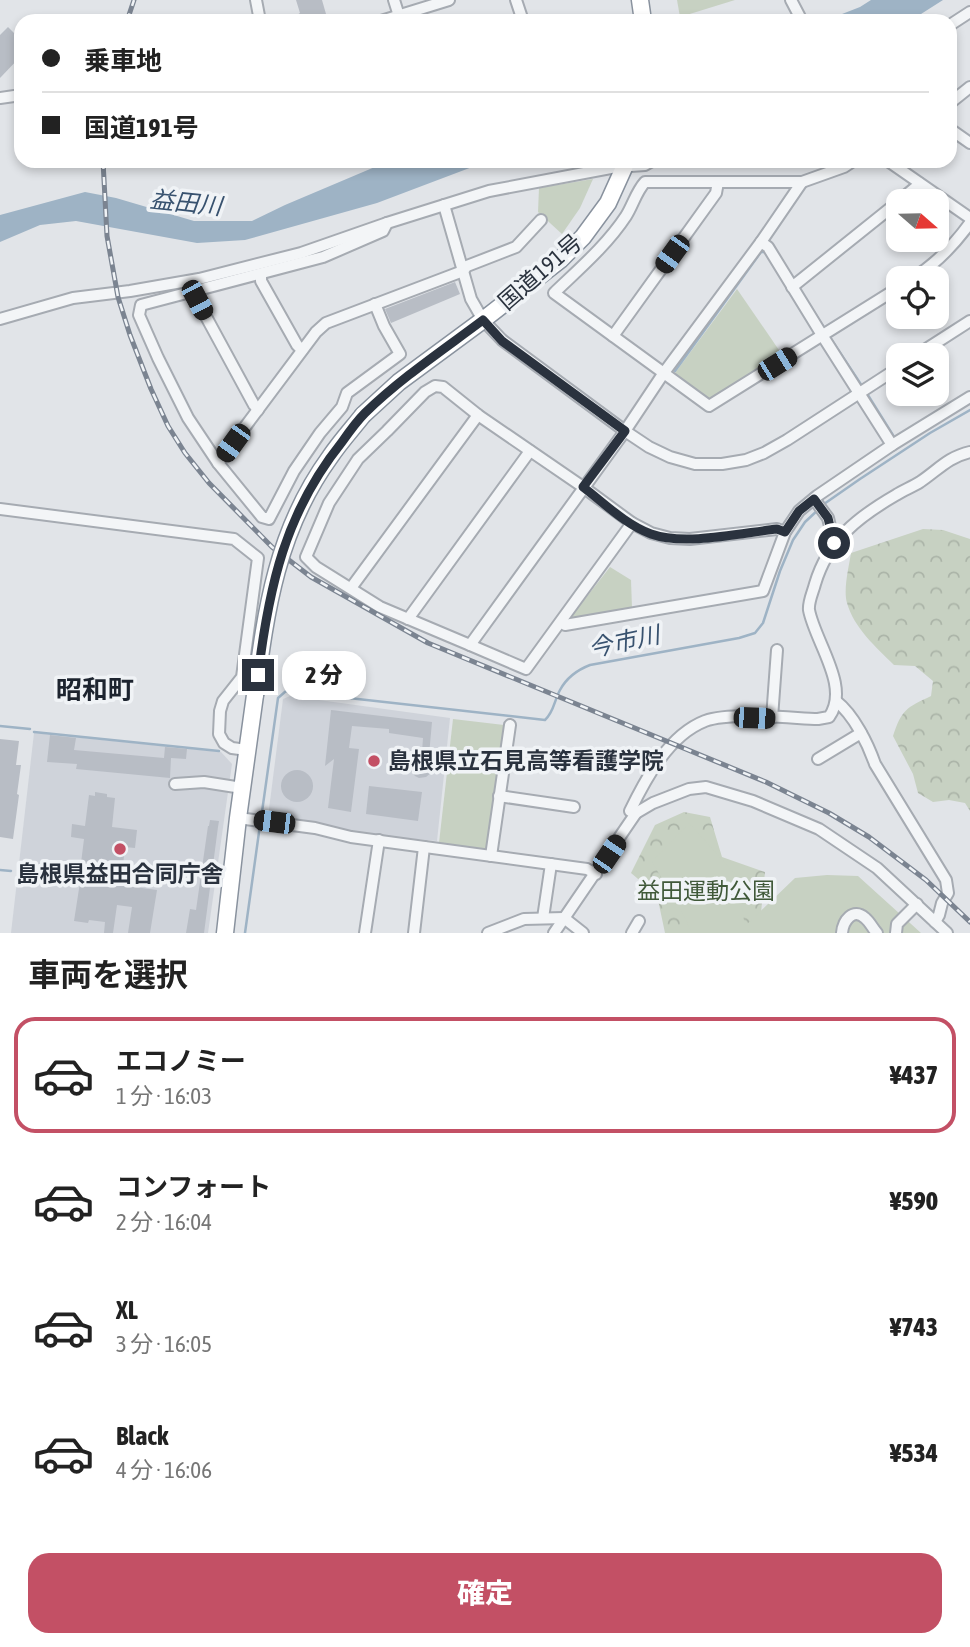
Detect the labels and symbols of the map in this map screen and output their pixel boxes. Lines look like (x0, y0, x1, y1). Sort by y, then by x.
water label: 益田川 (149, 185, 226, 220)
north arrow (886, 189, 948, 252)
street label: 国道191号 (493, 229, 587, 315)
car (652, 231, 693, 277)
car (178, 277, 217, 323)
car (754, 344, 801, 384)
car (213, 420, 254, 466)
route start (818, 527, 850, 559)
water label: 今市川 (586, 620, 665, 662)
callout: 2 分 (282, 650, 366, 700)
route end (242, 659, 274, 691)
district label: 昭和町 (56, 675, 134, 705)
car (733, 707, 776, 729)
place label: 島根県立石見高等看護学院 (388, 748, 664, 774)
marker: 島根県立石見高等看護学院 (366, 753, 382, 769)
car (252, 809, 297, 835)
car (589, 831, 630, 877)
marker: 島根県益田合同庁舎 (112, 841, 128, 857)
place label: 島根県益田合同庁舎 (17, 861, 224, 887)
park label: 益田運動公園 (637, 878, 775, 904)

